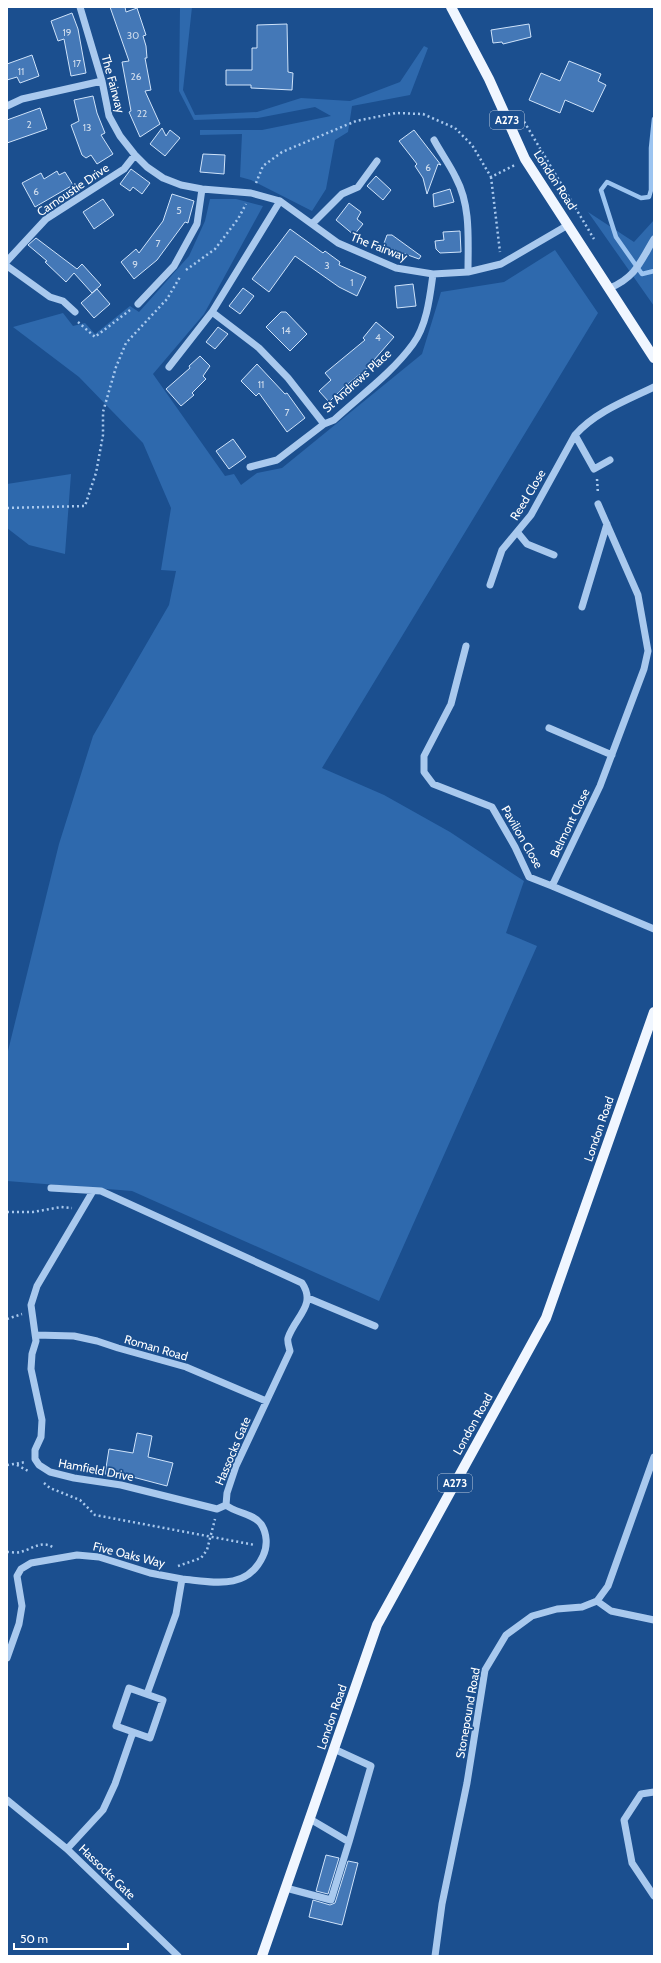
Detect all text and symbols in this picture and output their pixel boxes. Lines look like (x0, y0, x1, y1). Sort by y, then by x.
house number: 19 (63, 26, 72, 39)
house number: 30 (127, 29, 139, 42)
street label: The Fairway (99, 53, 128, 115)
house number: 17 (73, 57, 81, 70)
house number: 11 (18, 65, 24, 78)
house number: 26 (131, 70, 142, 83)
house number: 22 (137, 107, 147, 120)
road number: A273 (490, 111, 524, 129)
house number: 2 (26, 118, 32, 131)
house number: 13 (83, 121, 91, 134)
street label: London Road (531, 147, 580, 212)
street label: Carnoustie Drive (34, 160, 112, 219)
house number: 6 (425, 161, 431, 174)
house number: 6 (33, 185, 39, 198)
house number: 5 (176, 204, 182, 217)
street label: The Fairway (349, 229, 410, 264)
house number: 7 (155, 237, 161, 250)
house number: 9 (132, 258, 138, 271)
house number: 3 (324, 259, 330, 272)
house number: 1 (350, 276, 354, 289)
house number: 14 (281, 324, 291, 337)
house number: 4 (375, 331, 381, 344)
street label: St Andrews Place (319, 346, 394, 415)
house number: 11 (258, 378, 264, 391)
house number: 7 (284, 406, 290, 419)
street label: Reed Close (507, 467, 549, 523)
street label: Belmont Close (546, 786, 593, 860)
street label: Pavilion Close (498, 803, 546, 871)
street label: London Road (580, 1094, 617, 1163)
street label: Roman Road (123, 1331, 190, 1364)
street label: London Road (450, 1390, 496, 1457)
street label: Hassocks Gate (211, 1414, 254, 1487)
street label: Hamfield Drive (57, 1455, 135, 1484)
road number: A273 (438, 1474, 472, 1492)
street label: Five Oaks Way (92, 1538, 167, 1571)
street label: Stonepound Road (452, 1666, 483, 1759)
street label: London Road (313, 1682, 350, 1751)
street label: Hassocks Gate (76, 1841, 139, 1902)
scale bar (14, 1925, 128, 1951)
text: 50 m (20, 1931, 48, 1946)

